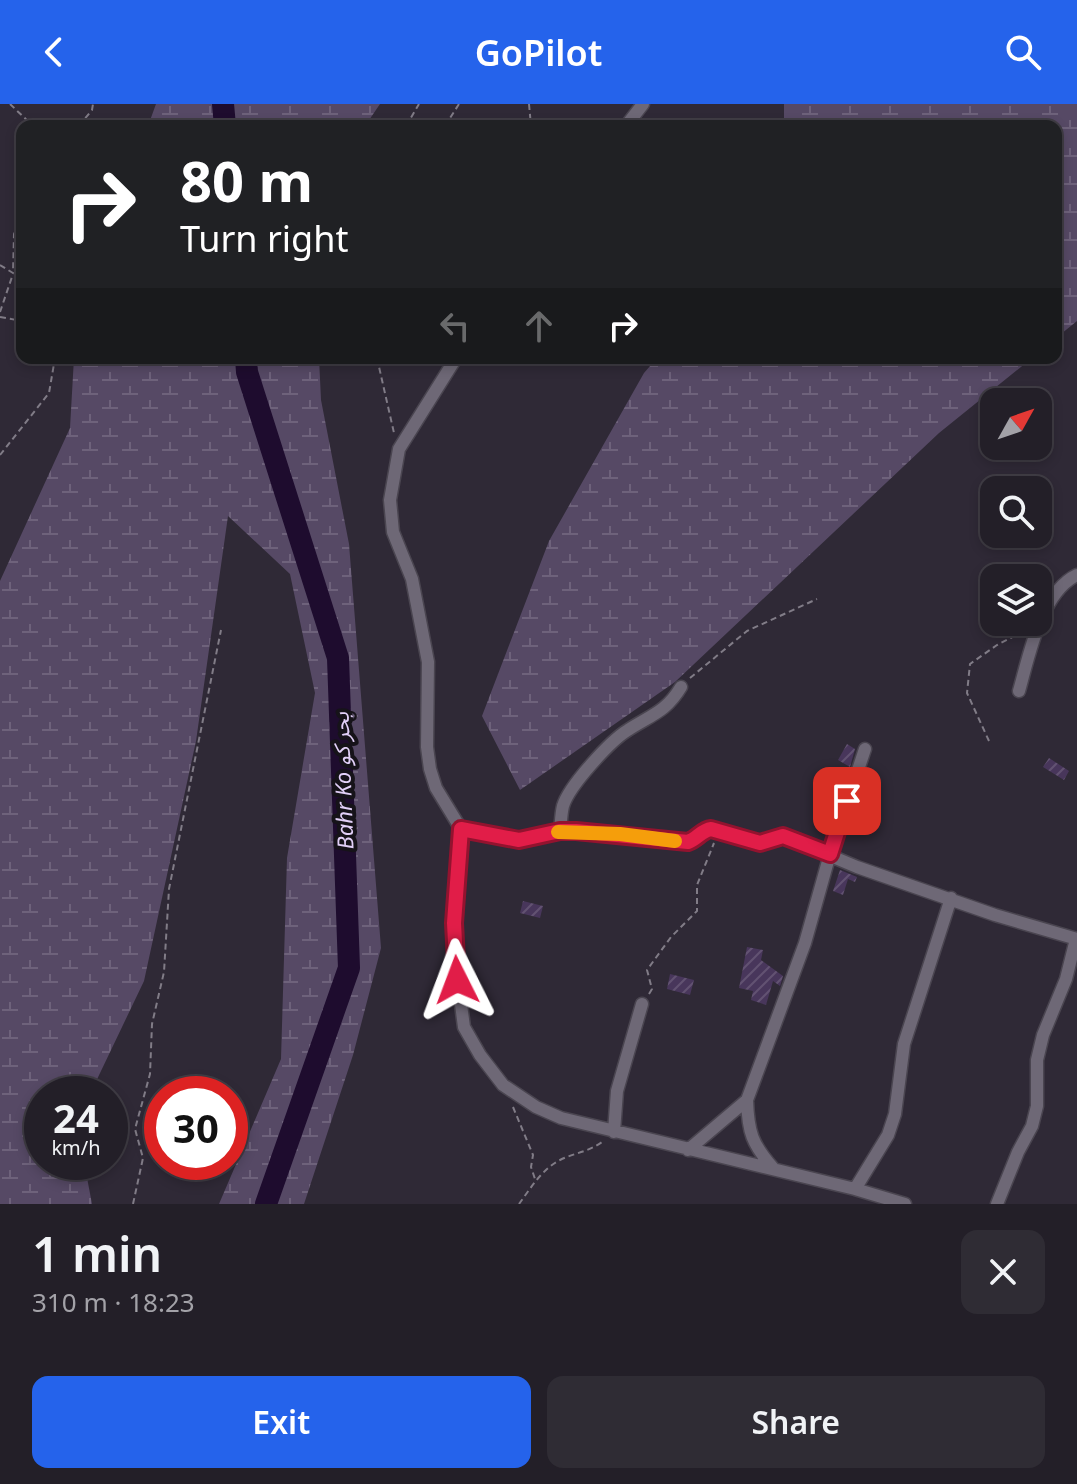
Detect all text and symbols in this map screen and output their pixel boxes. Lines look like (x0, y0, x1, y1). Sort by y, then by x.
text: GoPilot (475, 28, 602, 77)
icon: back (32, 30, 76, 74)
icon: search (1001, 30, 1045, 74)
text: 80 m (180, 142, 313, 218)
icon: right (48, 152, 152, 256)
text: Turn right (180, 214, 348, 263)
icon: left (433, 304, 477, 348)
icon: ahead (517, 304, 561, 348)
icon: right (601, 304, 645, 348)
north arrow (980, 388, 1052, 460)
map controls (980, 388, 1052, 636)
button: search (980, 476, 1052, 548)
button: layers (980, 564, 1052, 636)
water label: Bahr Ko بحر كو (325, 711, 359, 850)
pin (813, 767, 881, 835)
icon: arrive (825, 779, 869, 823)
position arrow (415, 938, 499, 1022)
speed limit sign: 30 (144, 1076, 248, 1180)
text: 24 (53, 1090, 99, 1145)
text: km/h (51, 1134, 101, 1161)
text: 1 min (32, 1221, 162, 1286)
button: close (961, 1230, 1045, 1314)
text: 310 m · 18:23 (32, 1284, 195, 1320)
button: Exit (32, 1376, 531, 1468)
button: Share (547, 1376, 1045, 1468)

